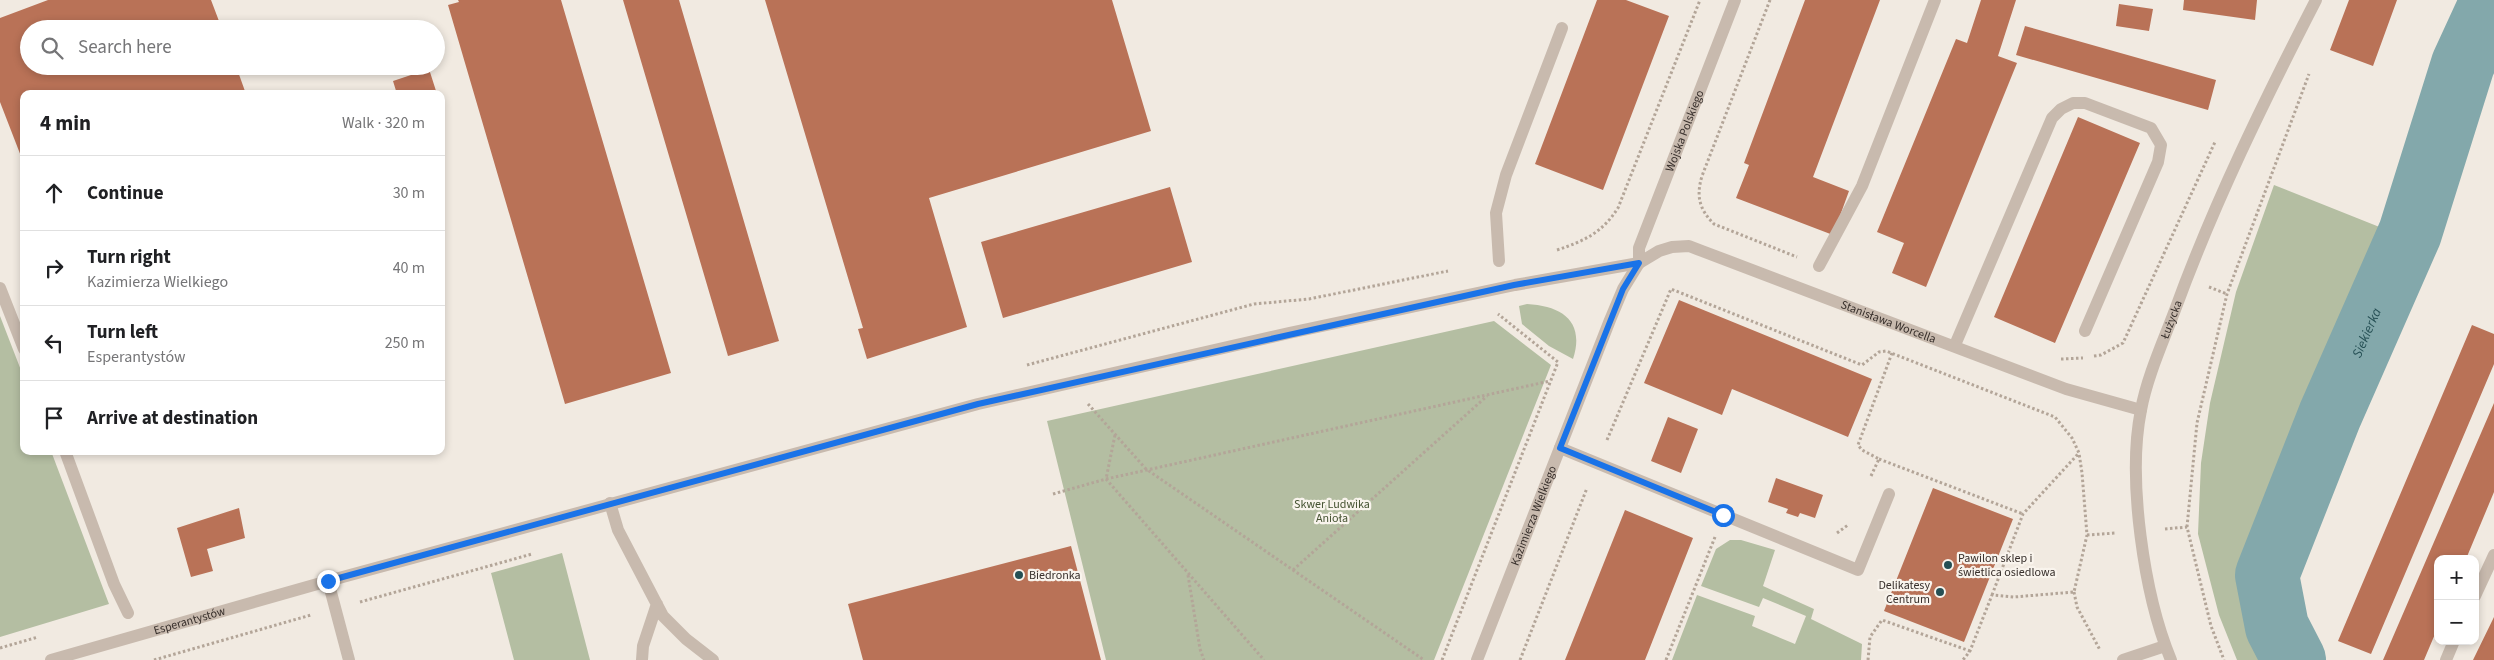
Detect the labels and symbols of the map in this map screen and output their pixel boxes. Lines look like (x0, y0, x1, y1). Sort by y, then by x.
street label: Wojska Polskiego (1661, 87, 1708, 174)
street label: Stanisława Worcella (1838, 296, 1938, 348)
street label: Łużycka (2156, 298, 2187, 343)
water label: Siekierka (2347, 304, 2387, 361)
street label: Kazimierza Wielkiego (1507, 463, 1561, 568)
park label: Skwer Ludwika Anioła (1294, 496, 1370, 527)
route start (1712, 504, 1735, 527)
place label: Pawilon sklep i świetlica osiedlowa (1958, 550, 2055, 581)
marker: Pawilon sklep i świetlica osiedlowa (1942, 559, 1954, 571)
place label: Biedronka (1029, 567, 1081, 584)
marker: Biedronka (1013, 569, 1025, 581)
route end (317, 570, 340, 593)
place label: Delikatesy Centrum (1878, 577, 1930, 608)
marker: Delikatesy Centrum (1934, 586, 1946, 598)
street label: Esperantystów (152, 603, 228, 639)

